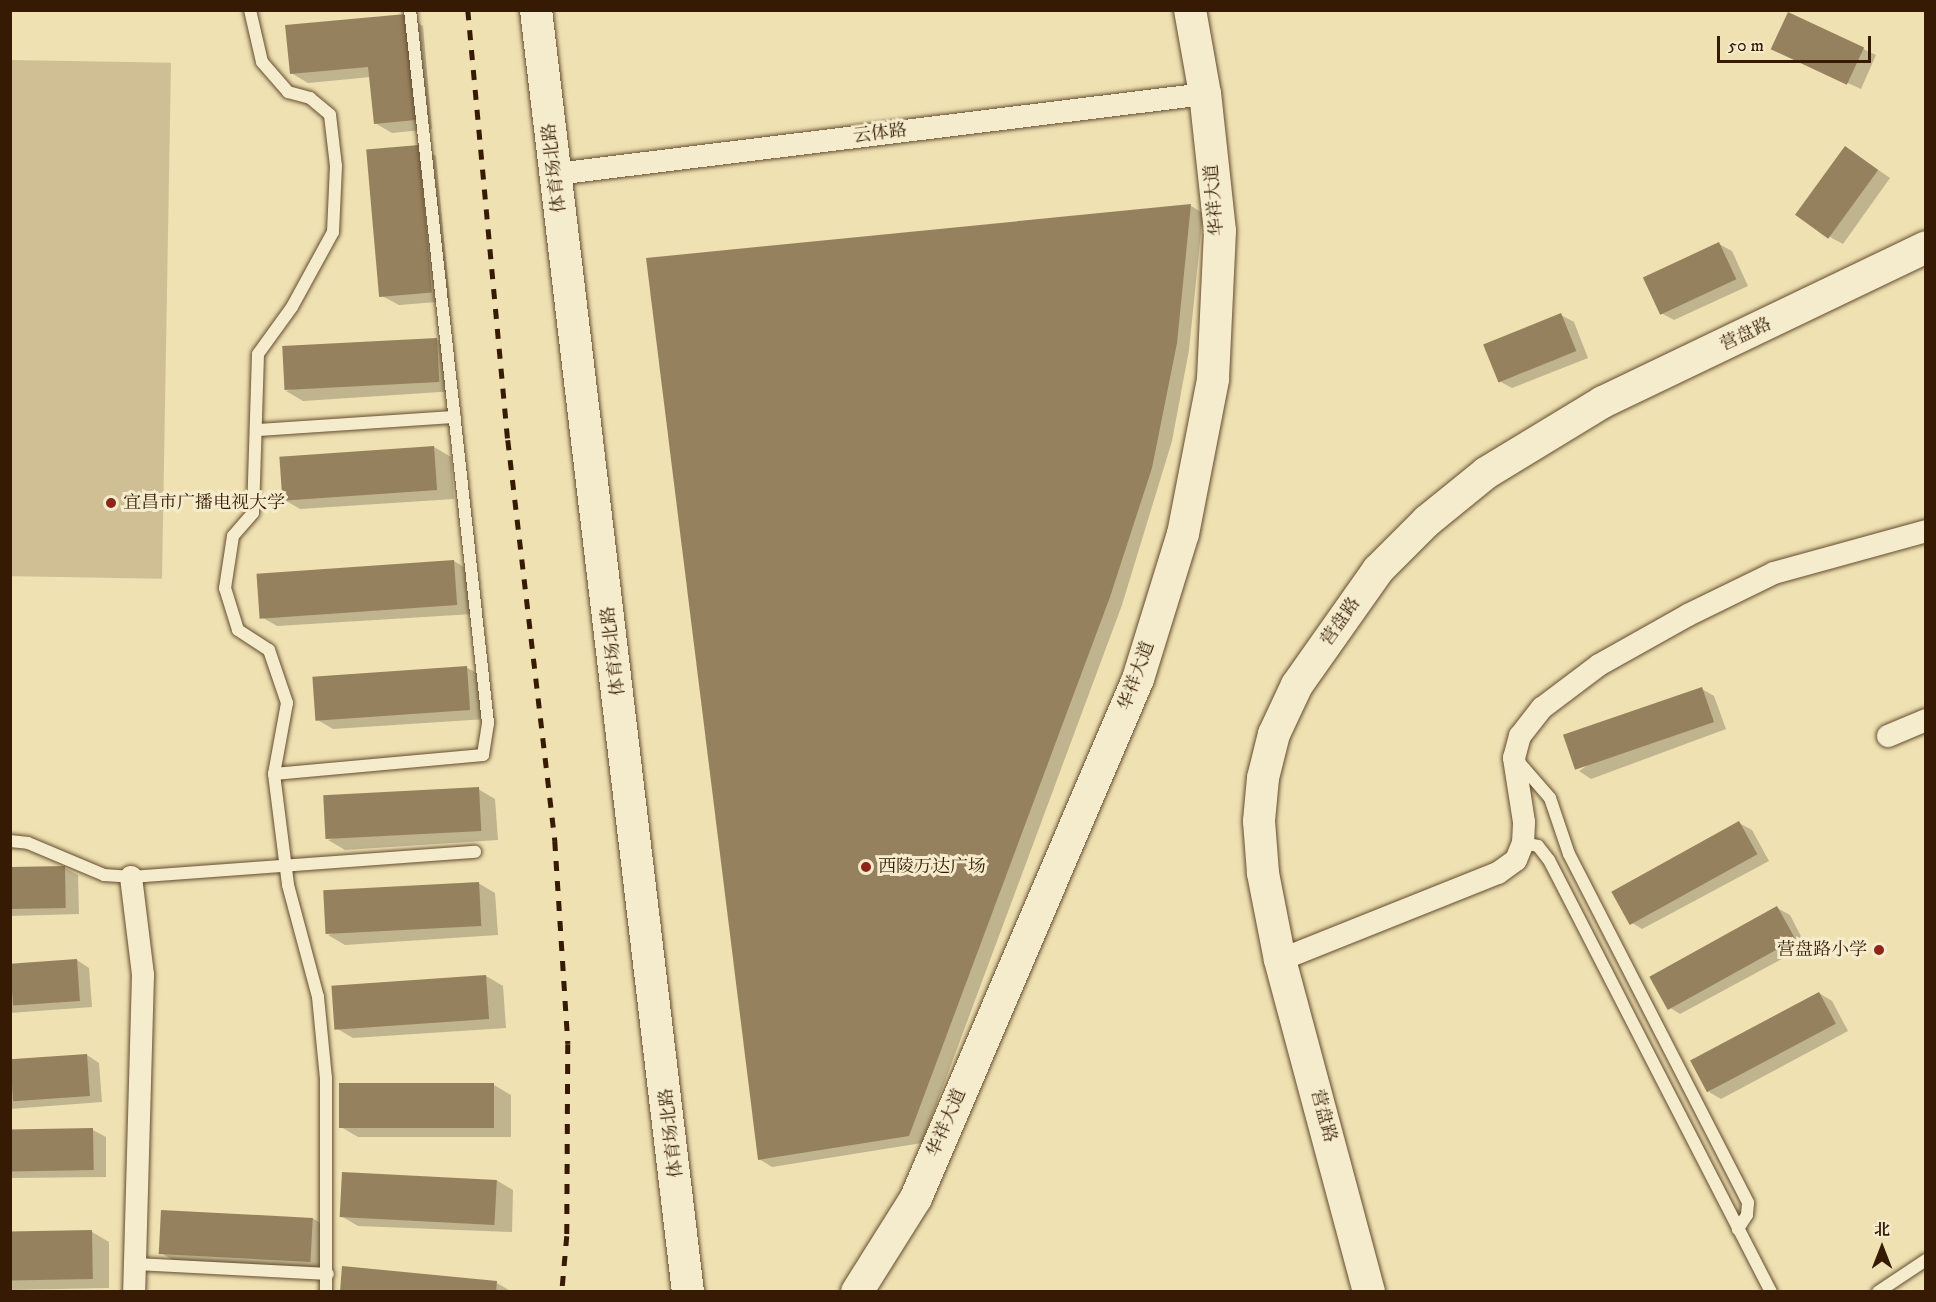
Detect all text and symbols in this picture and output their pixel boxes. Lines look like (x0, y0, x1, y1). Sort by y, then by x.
scale bar (1720, 24, 1874, 62)
text: 50 m (1728, 35, 1764, 57)
street label: 云体路 (852, 120, 908, 148)
street label: 体育场北路 (539, 122, 571, 214)
street label: 华祥大道 (1201, 163, 1229, 237)
street label: 营盘路 (1717, 314, 1775, 356)
place label: 宜昌市广播电视大学 (123, 492, 285, 514)
marker: 宜昌市广播电视大学 (104, 496, 118, 510)
street label: 营盘路 (1317, 594, 1365, 650)
street label: 体育场北路 (598, 605, 630, 697)
street label: 华祥大道 (1115, 638, 1159, 714)
place label: 西陵万达广场 (878, 856, 986, 878)
marker: 西陵万达广场 (859, 860, 873, 874)
place label: 营盘路小学 (1777, 939, 1867, 961)
marker: 营盘路小学 (1872, 943, 1886, 957)
street label: 华祥大道 (923, 1086, 971, 1160)
street label: 体育场北路 (656, 1087, 688, 1179)
street label: 营盘路 (1306, 1087, 1340, 1145)
north arrow (1852, 1218, 1912, 1278)
text: 北 (1874, 1220, 1890, 1240)

